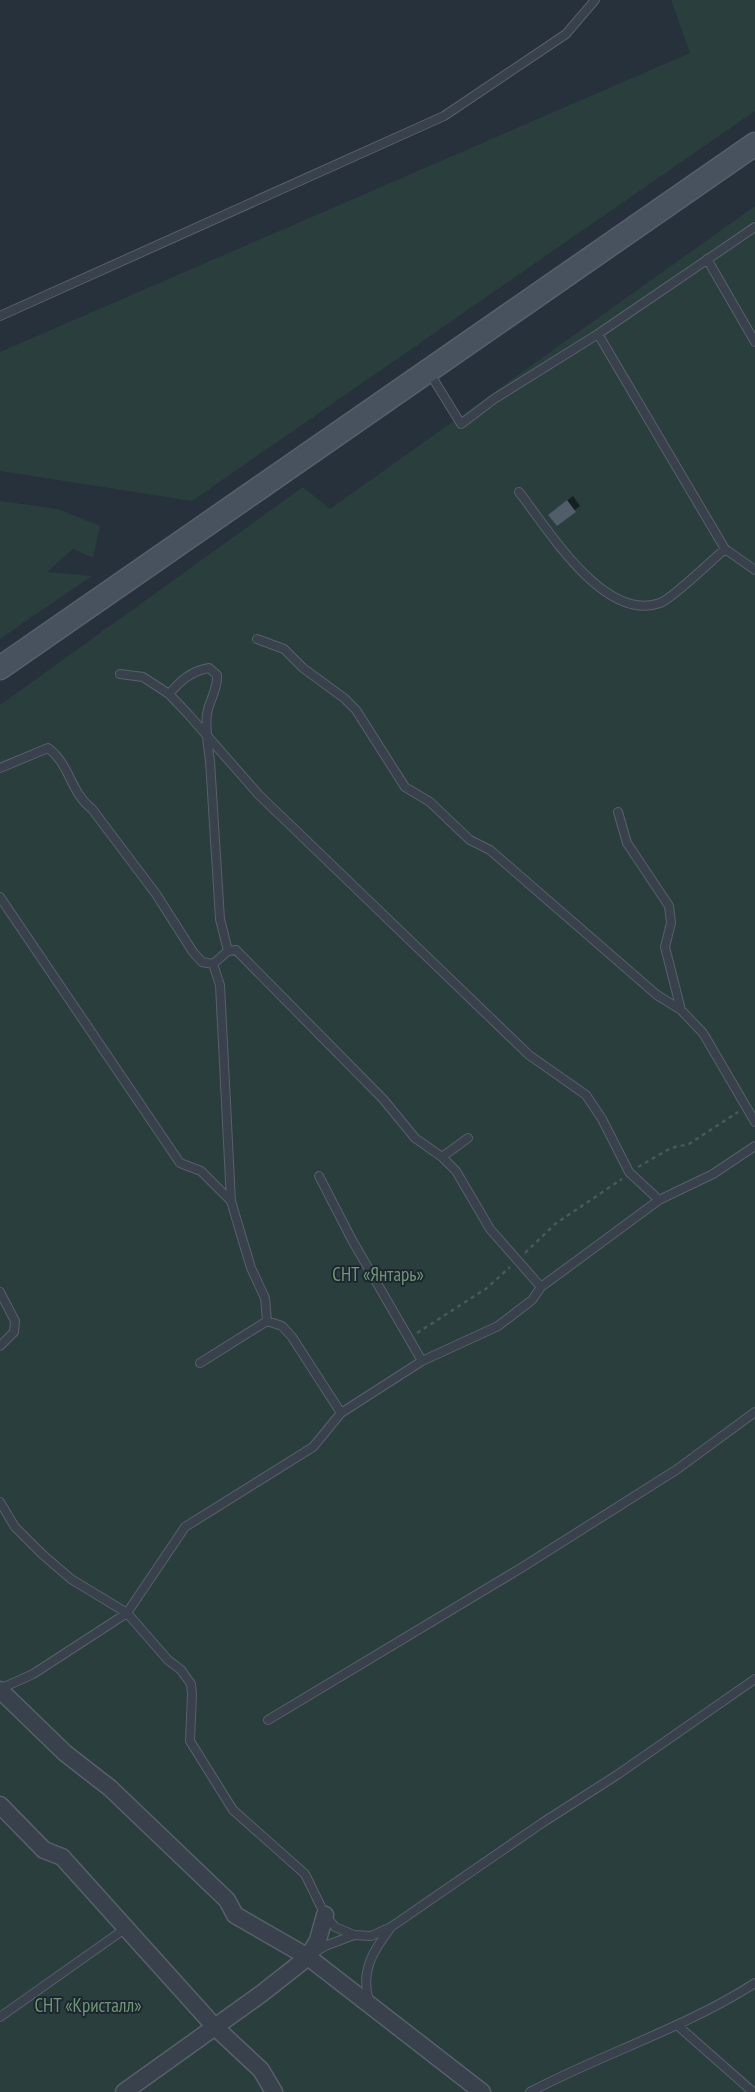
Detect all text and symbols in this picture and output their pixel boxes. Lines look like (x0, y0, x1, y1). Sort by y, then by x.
park label: СНТ «Янтарь» (332, 1262, 424, 1286)
park label: СНТ «Кристалл» (34, 1993, 142, 2017)

